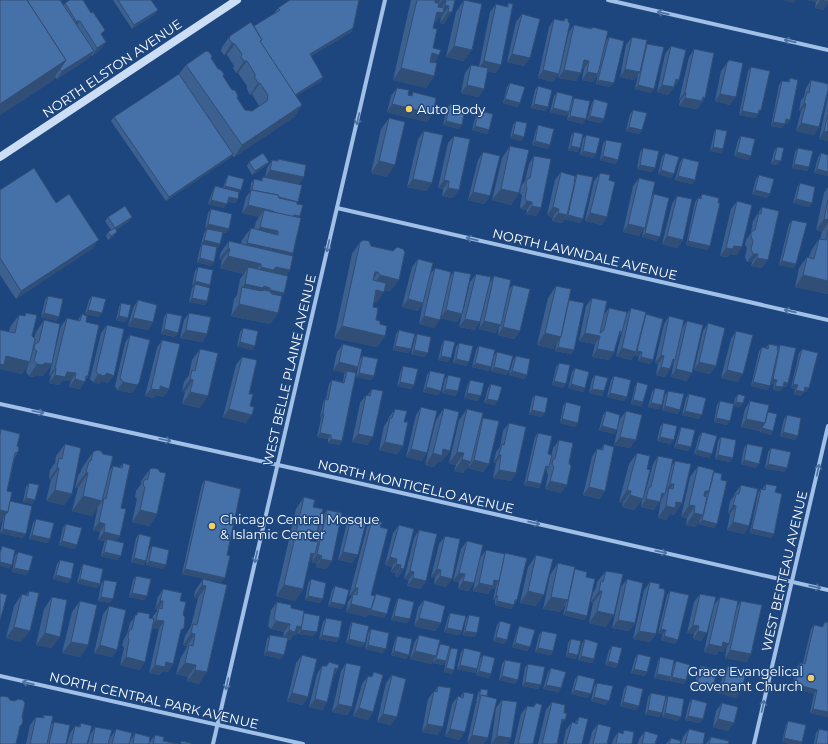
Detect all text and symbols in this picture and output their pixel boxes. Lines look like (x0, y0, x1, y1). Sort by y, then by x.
one-way arrow (657, 8, 670, 16)
street label: NORTH ELSTON AVENUE (39, 15, 185, 121)
one-way arrow (784, 37, 797, 45)
place label: Auto Body (417, 101, 486, 117)
marker: Auto Body (404, 104, 414, 114)
one-way arrow (353, 112, 361, 125)
street label: NORTH LAWNDALE AVENUE (491, 225, 679, 283)
one-way arrow (466, 235, 479, 242)
one-way arrow (324, 239, 332, 252)
street label: WEST BELLE PLAINE AVENUE (259, 273, 319, 467)
one-way arrow (784, 307, 797, 314)
one-way arrow (31, 409, 44, 417)
one-way arrow (158, 437, 171, 445)
street label: NORTH MONTICELLO AVENUE (316, 456, 516, 516)
one-way arrow (814, 464, 822, 477)
street label: WEST BERTEAU AVENUE (758, 489, 810, 653)
place label: Chicago Central Mosque & Islamic Center (220, 511, 380, 542)
one-way arrow (527, 520, 540, 527)
marker: Chicago Central Mosque & Islamic Center (207, 521, 217, 531)
one-way arrow (654, 548, 667, 556)
one-way arrow (251, 550, 259, 563)
one-way arrow (808, 584, 821, 591)
place label: Grace Evangelical Covenant Church (688, 663, 803, 694)
street label: NORTH CENTRAL PARK AVENUE (48, 668, 260, 732)
marker: Grace Evangelical Covenant Church (806, 673, 816, 683)
one-way arrow (222, 677, 230, 690)
one-way arrow (22, 678, 35, 686)
one-way arrow (760, 700, 768, 713)

